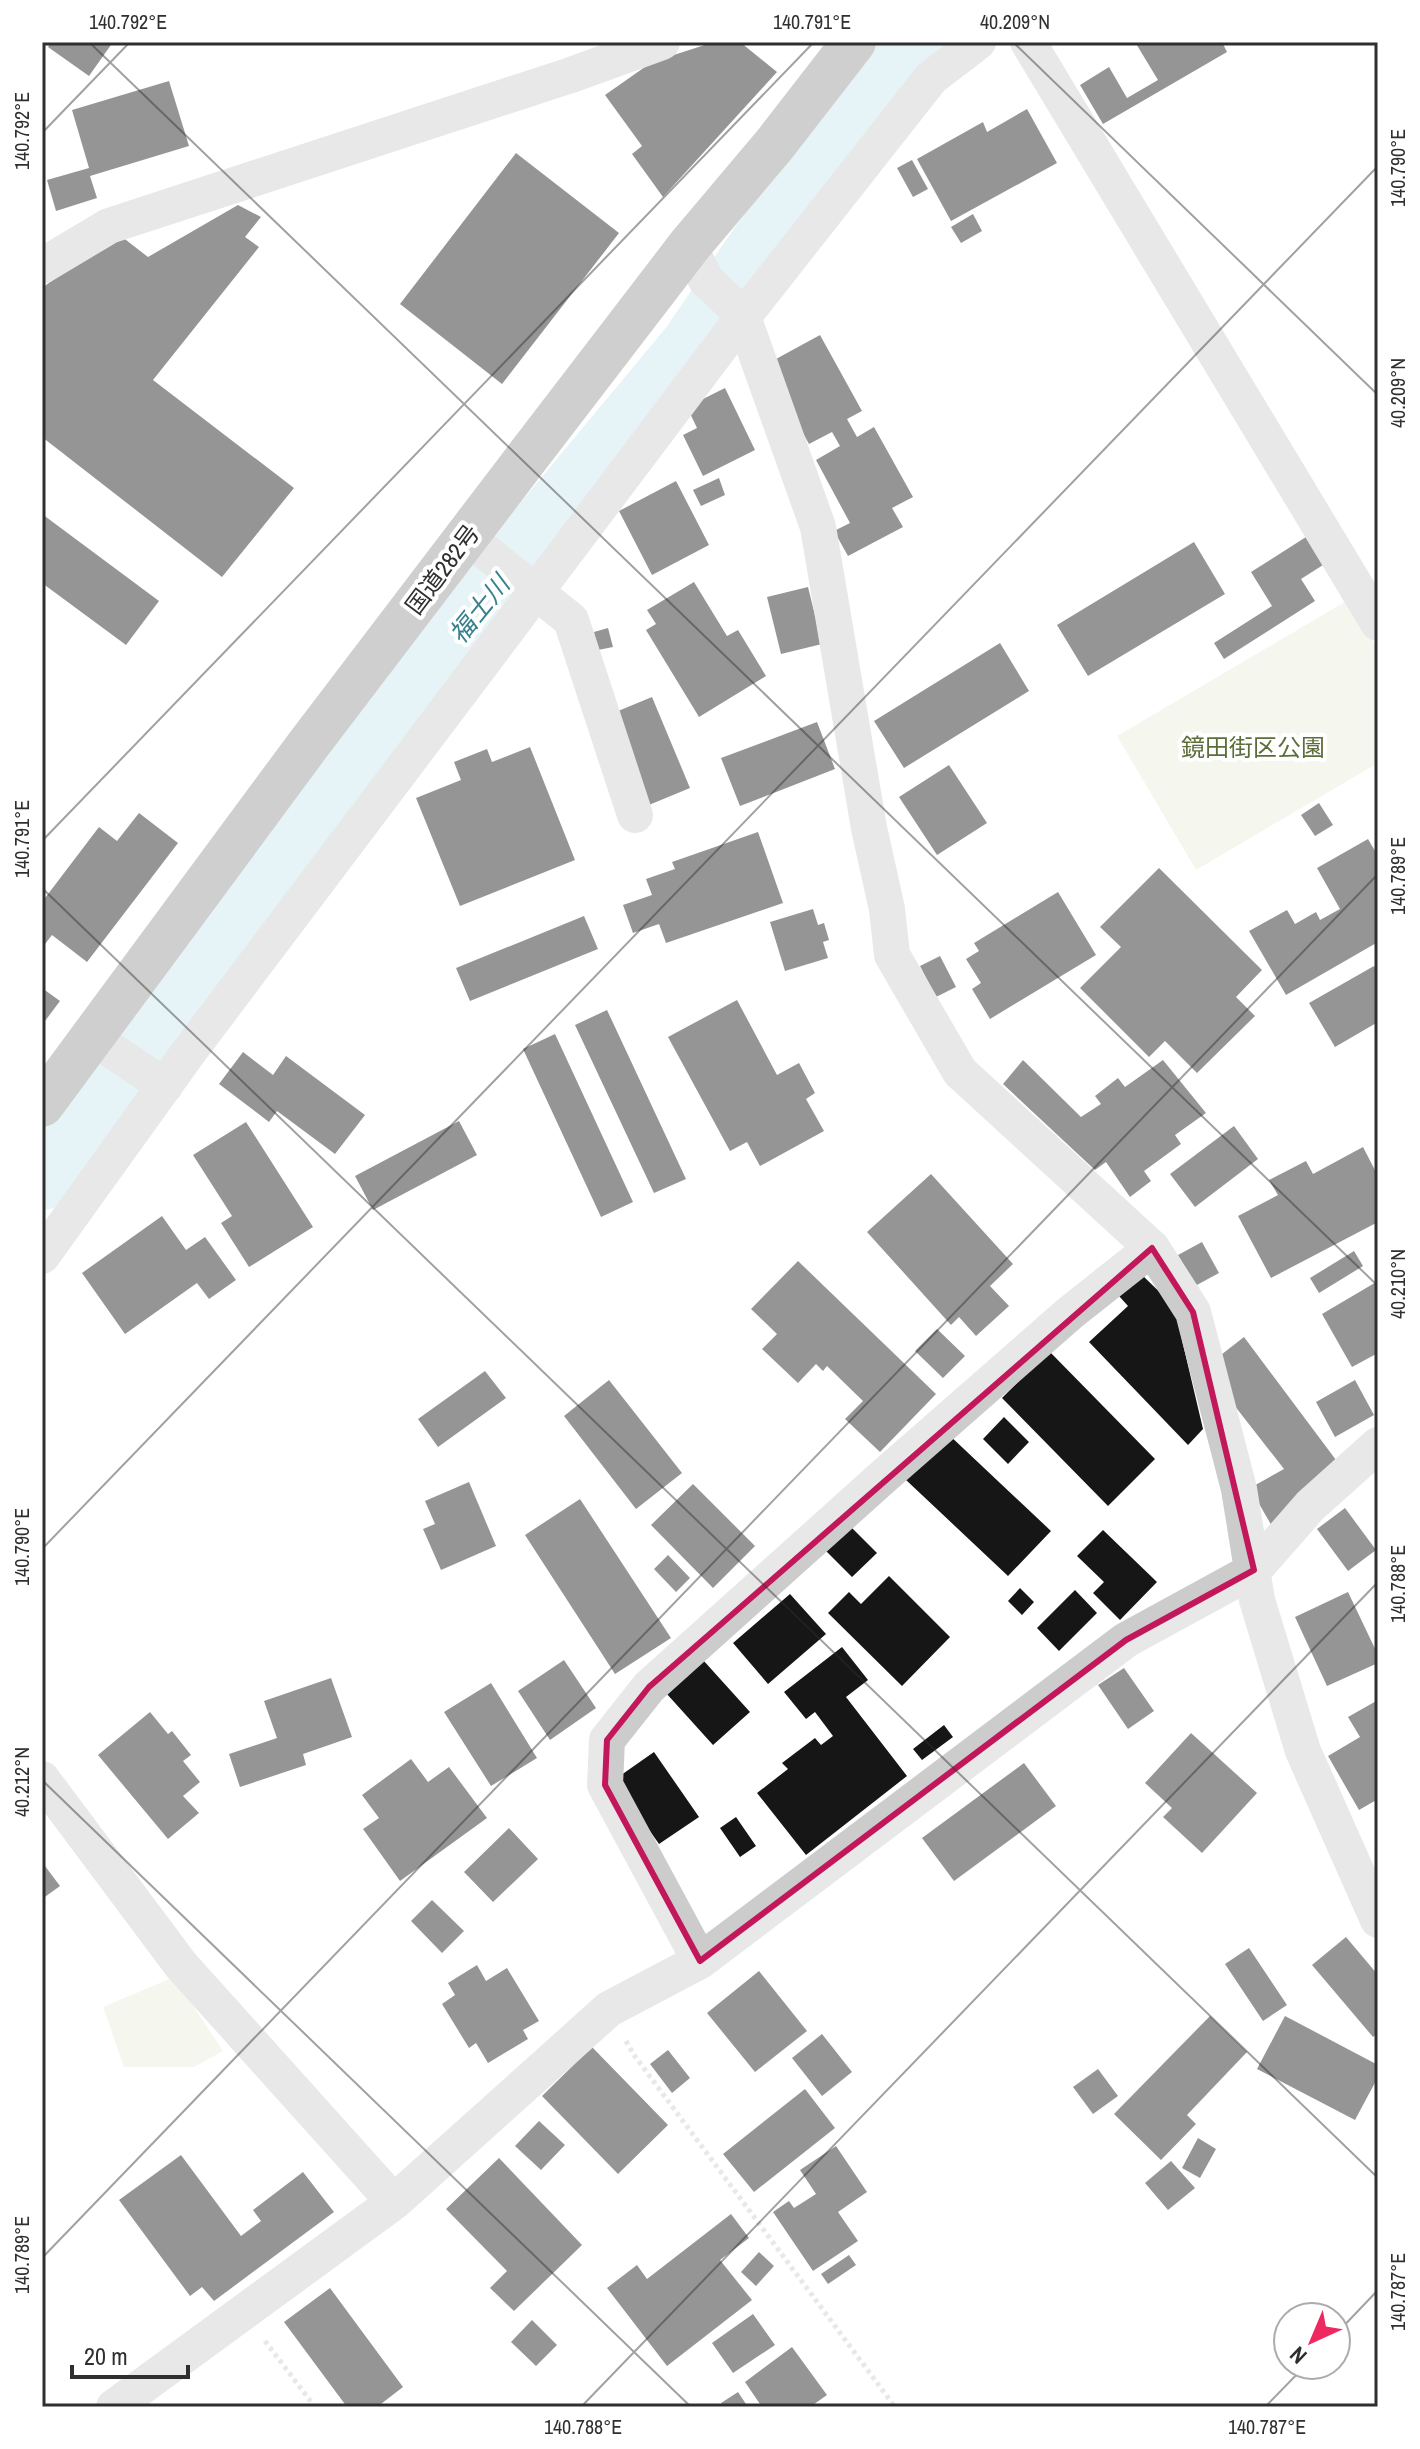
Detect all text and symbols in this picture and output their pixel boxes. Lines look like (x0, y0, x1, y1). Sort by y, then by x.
text: 140.792°E (89, 8, 167, 35)
text: 140.791°E (773, 8, 851, 35)
text: 40.209°N (980, 8, 1050, 35)
text: 140.792°E (8, 92, 35, 170)
text: 140.790°E (1384, 129, 1411, 207)
text: 40.209°N (1384, 358, 1411, 428)
street label: 国道282号 (398, 518, 486, 620)
water label: 福士川 (441, 565, 519, 650)
park label: 鏡田街区公園 (1181, 731, 1325, 763)
text: 140.791°E (8, 800, 35, 878)
text: 140.789°E (1384, 837, 1411, 915)
text: 40.210°N (1384, 1249, 1411, 1319)
text: 140.790°E (8, 1508, 35, 1586)
text: 140.788°E (1384, 1545, 1411, 1623)
text: 40.212°N (8, 1747, 35, 1817)
text: 140.789°E (8, 2216, 35, 2294)
text: 140.787°E (1384, 2253, 1411, 2331)
north arrow (1272, 2301, 1352, 2381)
scale bar (72, 2329, 188, 2379)
text: 20 m (84, 2340, 128, 2372)
text: N (1283, 2340, 1313, 2371)
text: 140.788°E (544, 2413, 622, 2440)
text: 140.787°E (1228, 2413, 1306, 2440)

